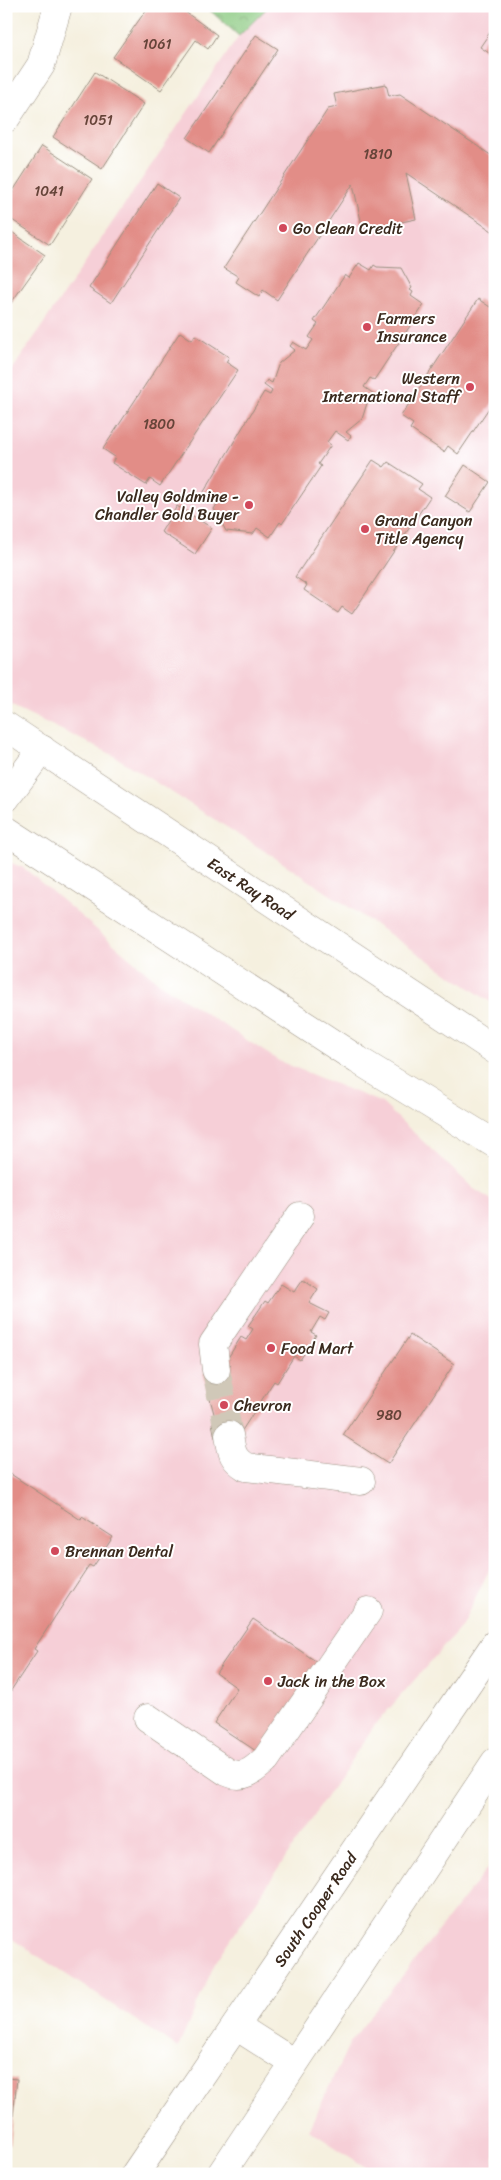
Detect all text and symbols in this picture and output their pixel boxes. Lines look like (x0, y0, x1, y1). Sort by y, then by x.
house number: 1061 (143, 32, 171, 57)
house number: 1051 (83, 108, 113, 133)
house number: 1810 (363, 142, 393, 167)
house number: 1041 (34, 179, 64, 204)
place label: Go Clean Credit (293, 214, 403, 243)
marker: Go Clean Credit (277, 222, 289, 234)
place label: Farmers Insurance (376, 304, 447, 351)
marker: Farmers Insurance (361, 321, 373, 333)
place label: Western International Staff (321, 364, 463, 411)
marker: Western International Staff (464, 381, 476, 393)
house number: 1800 (143, 412, 175, 437)
place label: Valley Goldmine - Chandler Gold Buyer (95, 482, 240, 529)
marker: Valley Goldmine - Chandler Gold Buyer (243, 499, 255, 511)
place label: Grand Canyon Title Agency (375, 506, 473, 553)
marker: Grand Canyon Title Agency (359, 523, 371, 535)
street label: East Ray Road (201, 849, 302, 929)
place label: Food Mart (281, 1334, 354, 1363)
marker: Food Mart (265, 1342, 277, 1354)
place label: Chevron (234, 1391, 292, 1420)
marker: Chevron (218, 1399, 230, 1411)
house number: 980 (376, 1403, 402, 1428)
place label: Brennan Dental (65, 1537, 173, 1566)
marker: Brennan Dental (49, 1545, 61, 1557)
place label: Jack in the Box (277, 1667, 386, 1696)
marker: Jack in the Box (262, 1675, 274, 1687)
street label: South Cooper Road (266, 1845, 366, 1973)

